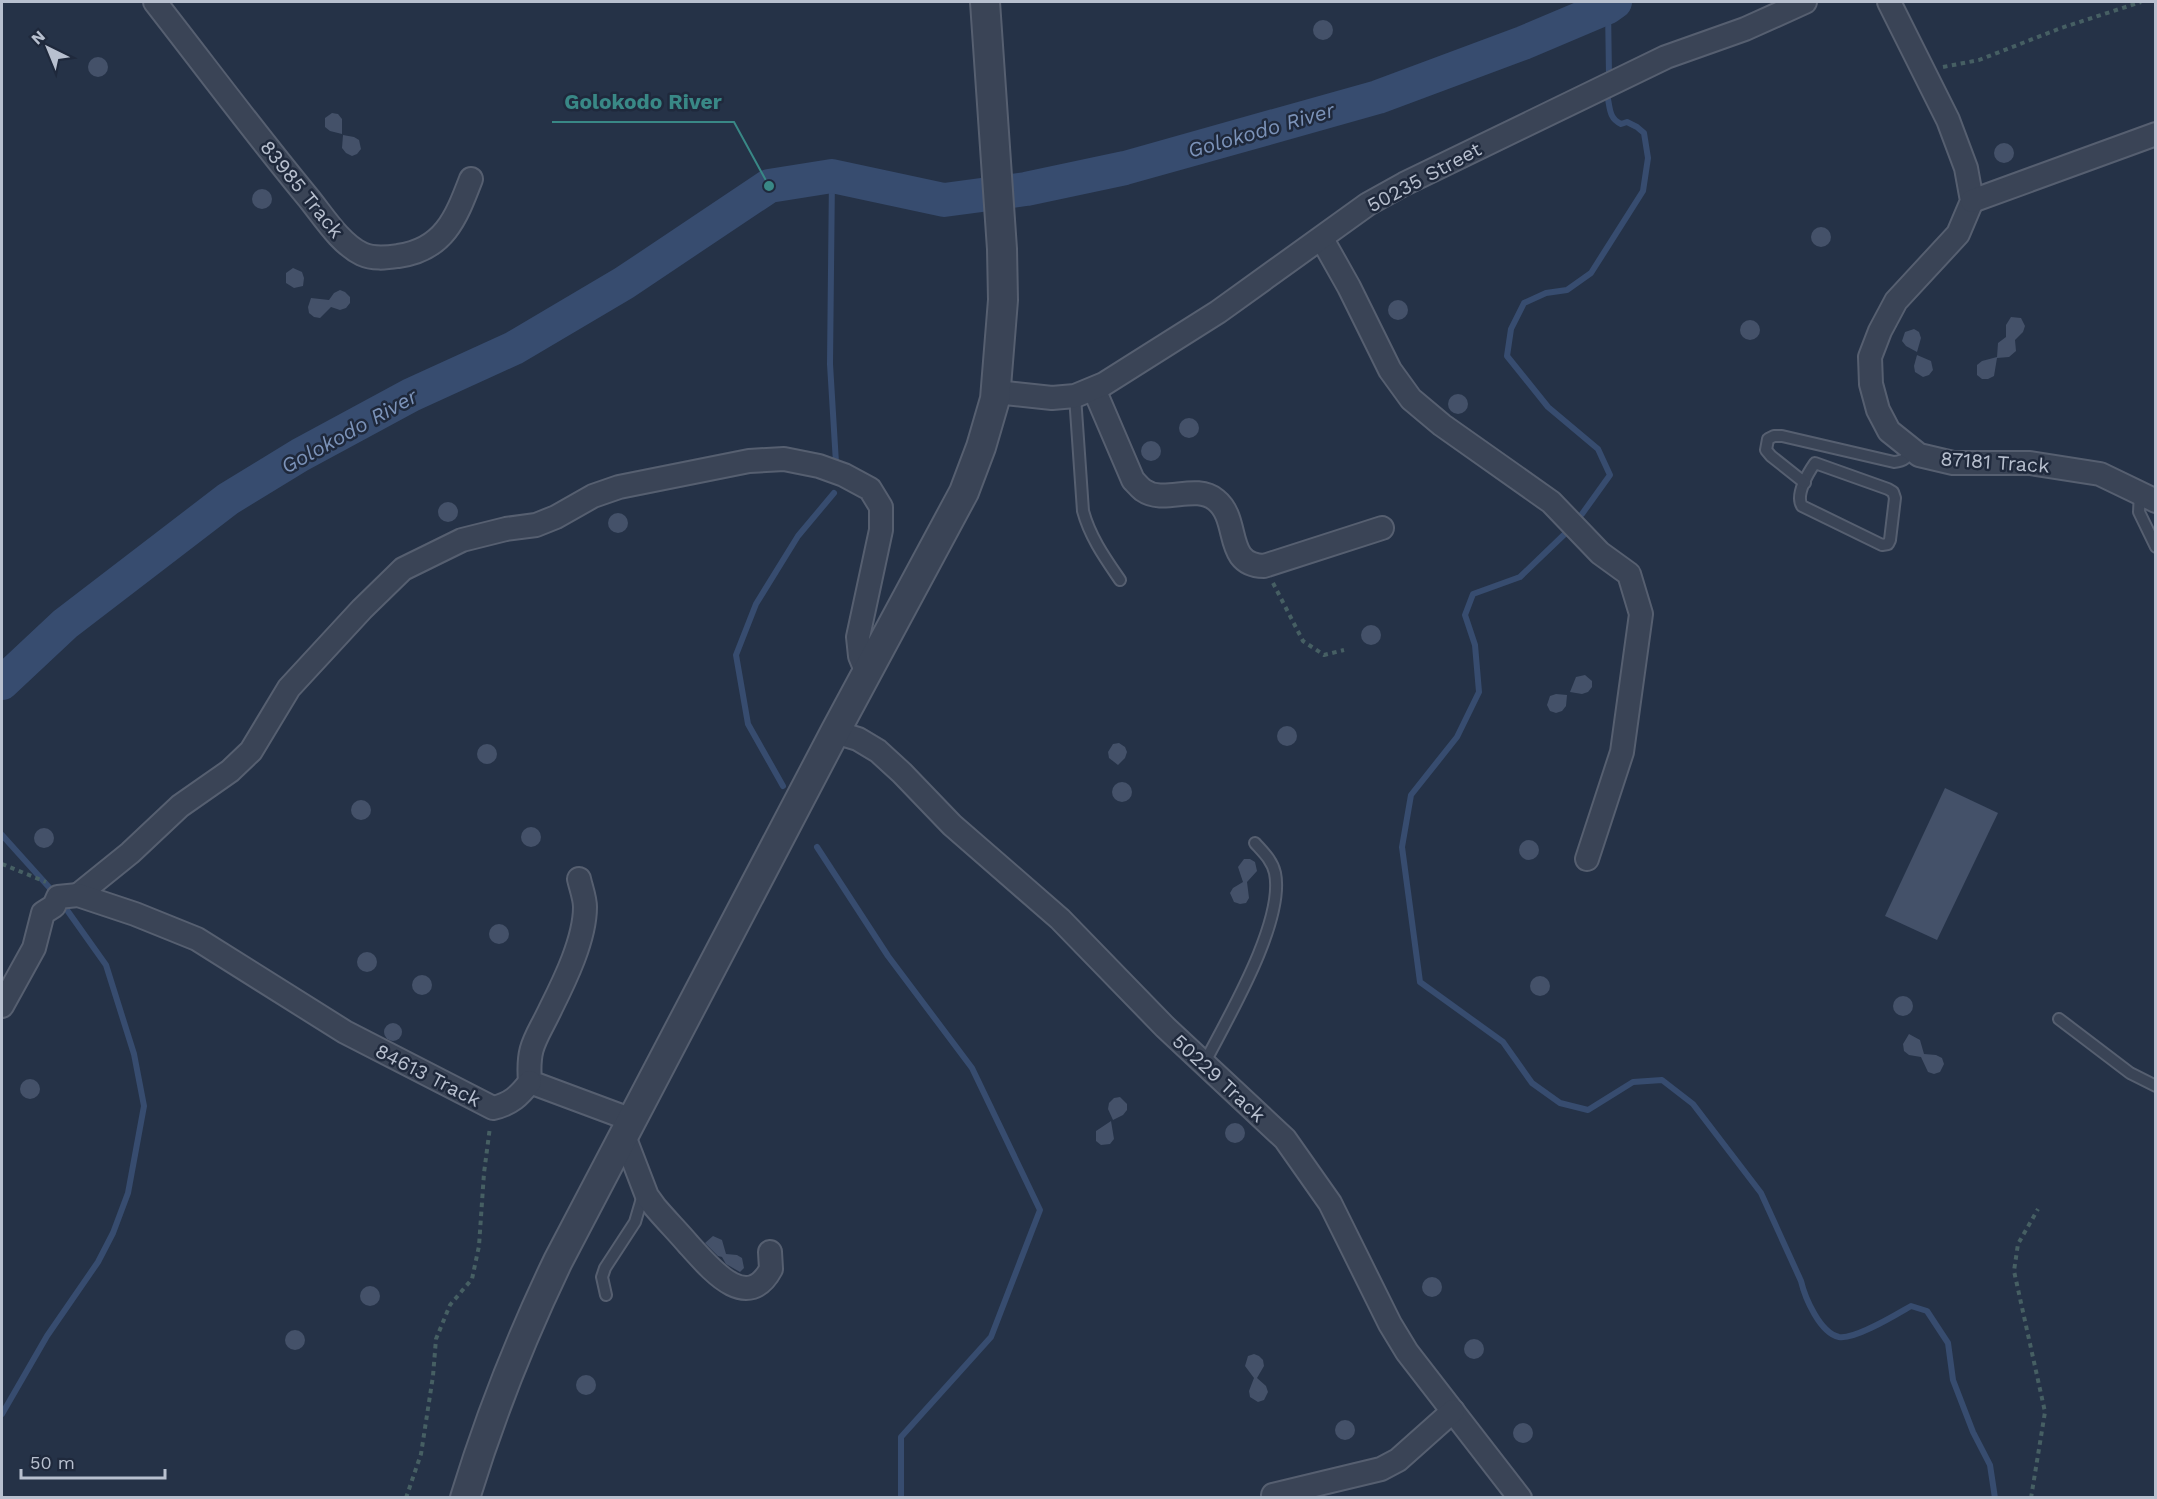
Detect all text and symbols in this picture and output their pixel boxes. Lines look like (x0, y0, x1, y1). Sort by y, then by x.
north arrow (18, 18, 78, 78)
text: N (27, 26, 49, 48)
callout: Golokodo River (552, 83, 734, 122)
text: Golokodo River (564, 89, 722, 114)
water label: Golokodo River (1185, 97, 1338, 163)
street label: 83985 Track (255, 135, 349, 243)
street label: 50235 Street (1363, 137, 1486, 217)
water label: Golokodo River (277, 383, 422, 479)
street label: 87181 Track (1940, 446, 2050, 478)
street label: 50229 Track (1167, 1029, 1271, 1127)
street label: 84613 Track (371, 1038, 485, 1112)
scale bar (21, 1442, 165, 1480)
text: 50 m (30, 1452, 75, 1473)

